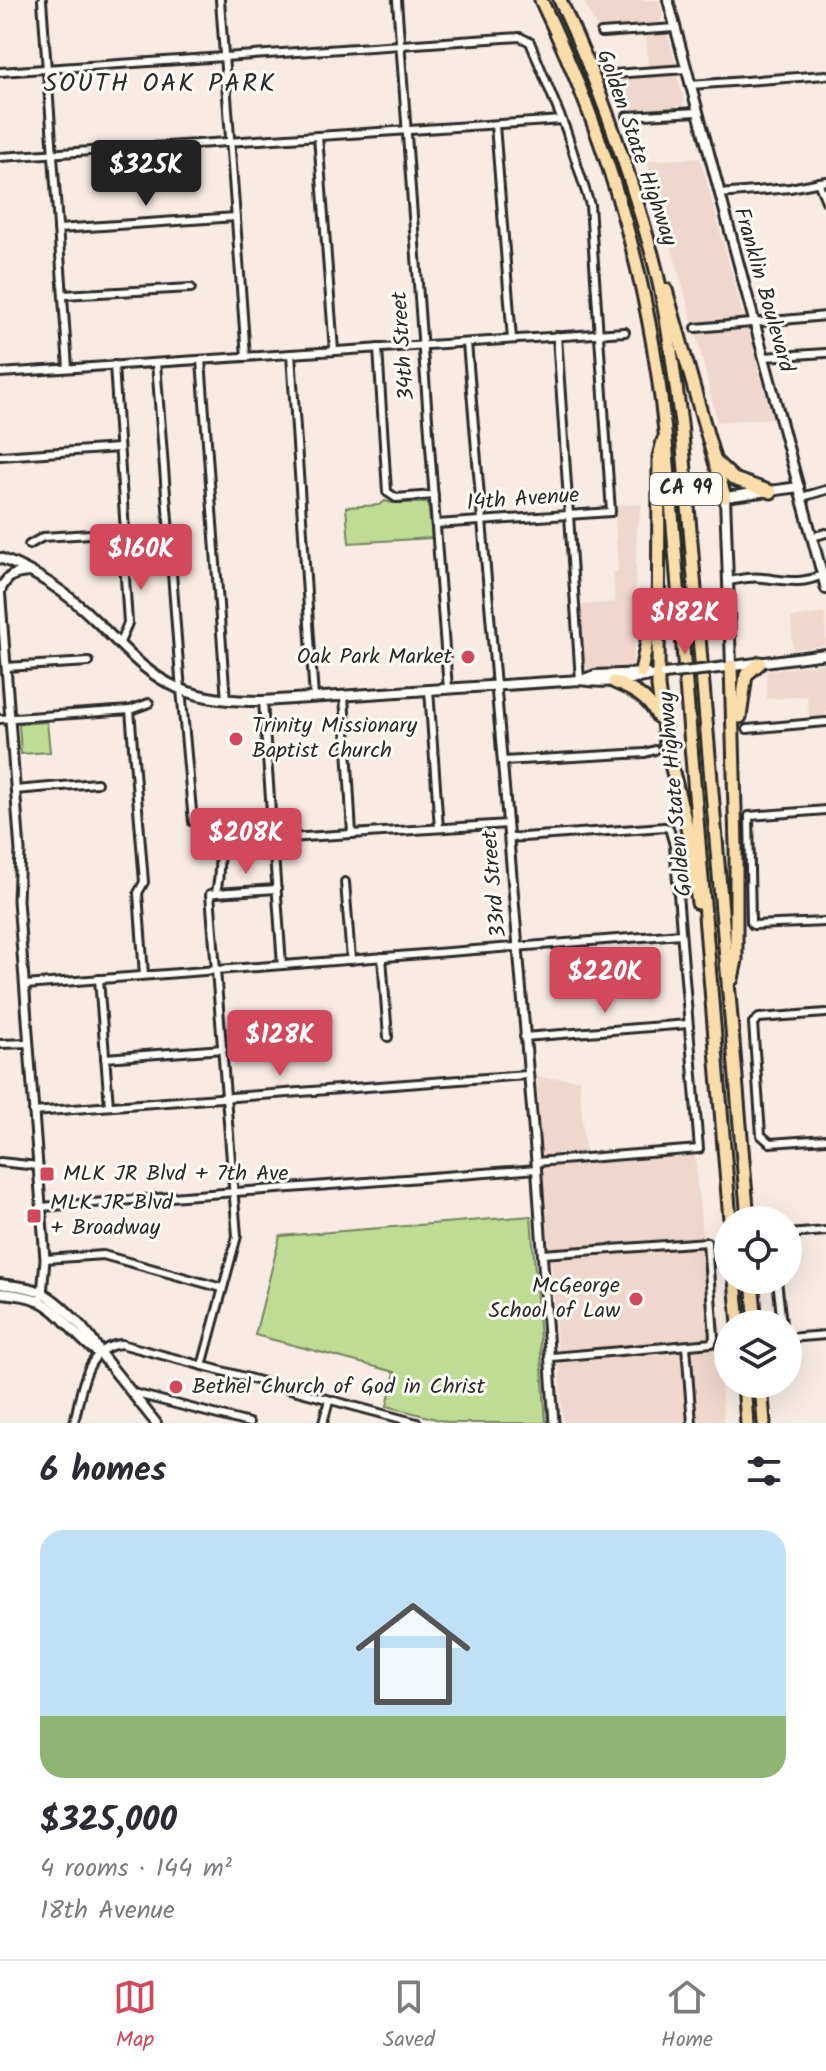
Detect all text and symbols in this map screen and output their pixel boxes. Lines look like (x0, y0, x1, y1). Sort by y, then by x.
street label: Golden State Highway (586, 45, 686, 252)
district label: SOUTH OAK PARK (43, 63, 277, 105)
pin: $325K (90, 140, 202, 208)
text: $325K (109, 145, 183, 187)
street label: Franklin Boulevard (723, 203, 804, 378)
street label: 34th Street (383, 290, 425, 402)
road number: CA 99 (650, 473, 722, 505)
street label: 14th Avenue (465, 479, 581, 521)
pin: $160K (85, 524, 197, 592)
text: $160K (108, 529, 174, 571)
pin: $182K (629, 588, 741, 656)
text: $182K (650, 593, 720, 635)
place label: Oak Park Market (297, 640, 452, 675)
marker: Oak Park Market (459, 648, 477, 666)
street label: Golden State Highway (650, 689, 702, 898)
place label: Trinity Missionary Baptist Church (252, 709, 418, 769)
marker: Trinity Missionary Baptist Church (227, 730, 245, 748)
pin: $208K (190, 808, 302, 876)
text: $208K (209, 813, 283, 855)
street label: 33rd Street (473, 828, 517, 939)
pin: $220K (549, 947, 661, 1015)
text: $220K (568, 952, 642, 994)
pin: $128K (224, 1010, 336, 1078)
text: $128K (245, 1015, 315, 1057)
place label: MLK JR Blvd + 7th Ave (63, 1157, 289, 1192)
marker: MLK JR Blvd + 7th Ave (38, 1165, 56, 1183)
place label: MLK JR Blvd + Broadway (50, 1186, 174, 1246)
map controls (714, 1206, 802, 1398)
button: locate (714, 1206, 802, 1294)
marker: MLK JR Blvd + Broadway (25, 1207, 43, 1225)
place label: McGeorge School of Law (488, 1269, 620, 1329)
marker: McGeorge School of Law (627, 1290, 645, 1308)
button: layers (714, 1310, 802, 1398)
place label: Bethel Church of God in Christ (192, 1370, 485, 1405)
marker: Bethel Church of God in Christ (167, 1378, 185, 1396)
text: 6 homes (40, 1444, 166, 1498)
icon: filters (742, 1449, 786, 1493)
icon: home (341, 1582, 485, 1726)
text: $325,000 (40, 1794, 177, 1848)
text: 4 rooms · 144 m² (40, 1848, 232, 1890)
text: 18th Avenue (40, 1890, 175, 1932)
tab: Map (113, 1975, 157, 2058)
tab: Saved (383, 1975, 435, 2058)
tab: Home (661, 1975, 713, 2058)

